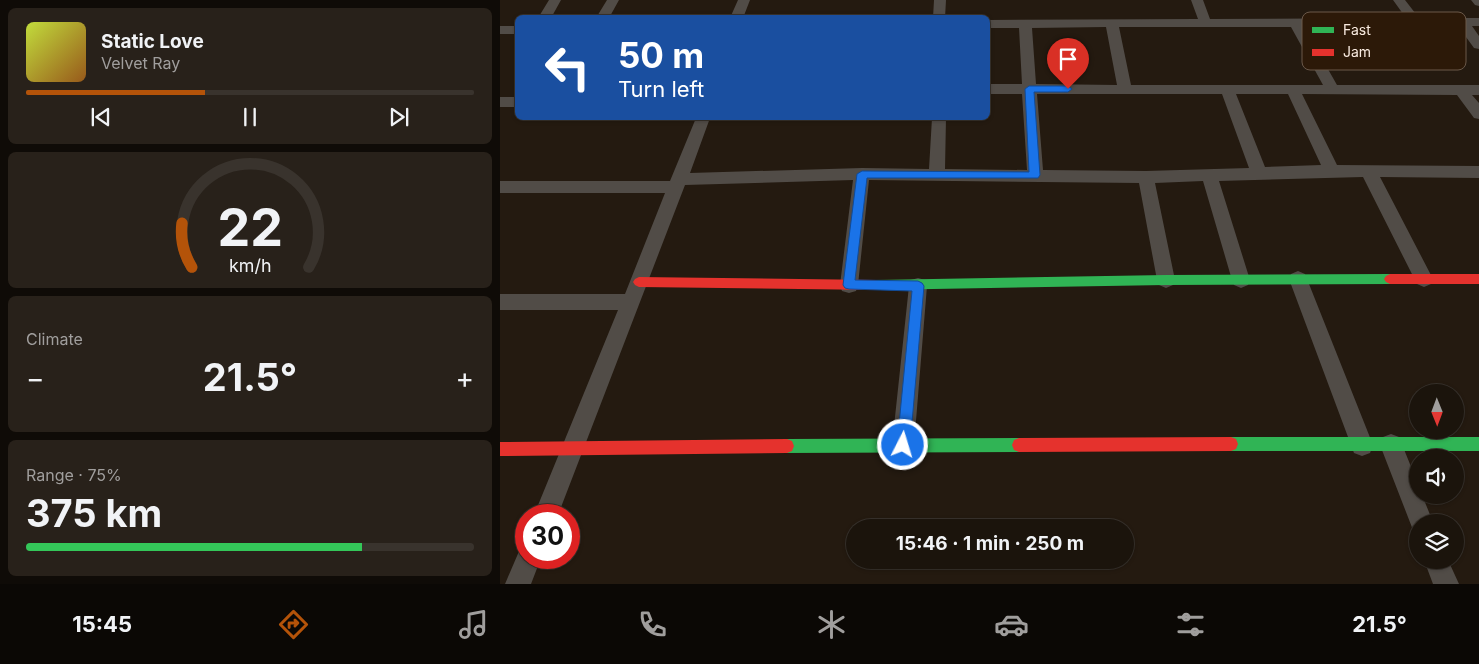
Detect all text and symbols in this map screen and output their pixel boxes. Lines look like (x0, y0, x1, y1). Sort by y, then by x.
legend (1302, 12, 1466, 70)
text: Fast (1343, 21, 1371, 38)
text: Static Love (101, 30, 204, 53)
text: 50 m (618, 34, 704, 76)
icon: left (535, 35, 600, 100)
pin (1047, 38, 1089, 89)
text: Jam (1343, 43, 1371, 60)
icon: arrive (1054, 45, 1082, 73)
text: Velvet Ray (101, 53, 180, 73)
text: Turn left (618, 76, 704, 102)
icon: previous (87, 103, 115, 131)
icon: pause (236, 103, 264, 131)
icon: next (385, 103, 413, 131)
text: 22 (217, 196, 283, 259)
text: km/h (229, 255, 271, 276)
text: Climate (26, 329, 83, 349)
text: 21.5° (203, 354, 297, 400)
text: − (26, 361, 45, 395)
text: + (455, 361, 474, 395)
north arrow (1409, 384, 1464, 439)
map controls (1409, 384, 1464, 569)
position arrow (876, 418, 928, 470)
button: sound (1409, 449, 1464, 504)
text: Range · 75% (26, 465, 122, 485)
text: 375 km (26, 490, 162, 536)
speed limit sign: 30 (515, 504, 580, 569)
button: layers (1409, 514, 1464, 569)
text: 15:46 · 1 min · 250 m (896, 532, 1084, 555)
icon: directions (276, 607, 311, 642)
icon: music (456, 607, 491, 642)
icon: phone (635, 607, 670, 642)
icon: climate (814, 607, 849, 642)
icon: car (994, 607, 1029, 642)
icon: filters (1173, 607, 1208, 642)
text: 15:45 (72, 611, 132, 637)
text: 21.5° (1352, 611, 1407, 637)

